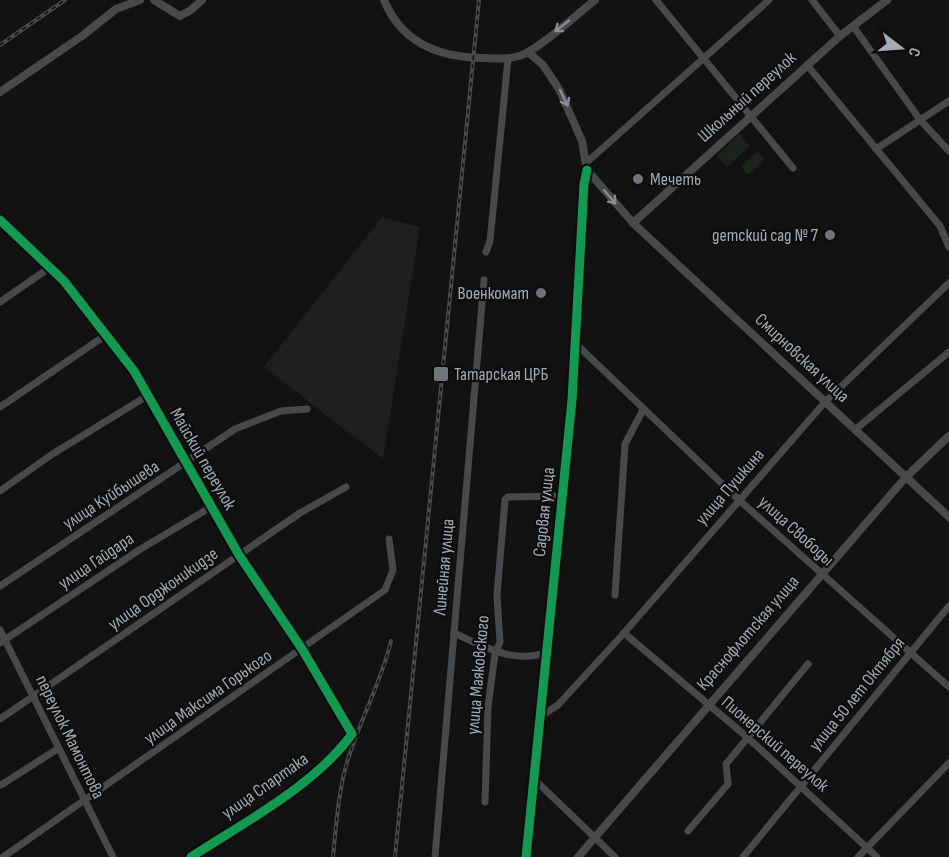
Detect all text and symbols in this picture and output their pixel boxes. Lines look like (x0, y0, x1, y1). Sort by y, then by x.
north arrow (871, 18, 931, 78)
one-way arrow (554, 20, 570, 33)
text: С (904, 45, 924, 59)
street label: Школьный переулок (694, 47, 801, 147)
one-way arrow (558, 89, 570, 107)
place label: Мечеть (650, 169, 701, 190)
marker: Мечеть (631, 172, 645, 186)
one-way arrow (603, 189, 617, 204)
place label: детский сад № 7 (712, 225, 819, 246)
marker: детский сад № 7 (823, 228, 837, 242)
place label: Военкомат (457, 283, 529, 304)
marker: Военкомат (534, 286, 548, 300)
street label: Смирновская улица (751, 309, 853, 407)
place label: Татарская ЦРБ (454, 364, 548, 385)
marker: Татарская ЦРБ (432, 365, 450, 383)
street label: Майский переулок (165, 404, 241, 514)
street label: улица Пушкина (691, 445, 769, 529)
street label: улица Куйбышева (59, 456, 163, 534)
street label: Садовая улица (529, 466, 559, 558)
street label: улица Свободы (754, 492, 838, 570)
street label: Линейная улица (429, 518, 459, 617)
street label: улица Гайдара (54, 528, 138, 594)
street label: улица Орджоникидзе (104, 543, 222, 635)
street label: Краснофлотская улица (692, 571, 804, 695)
street label: улица Маяковского (462, 615, 494, 735)
street label: улица 50 лет Октября (805, 633, 909, 755)
street label: улица Максима Горького (140, 645, 276, 749)
street label: переулок Мамонтова (31, 672, 109, 802)
street label: Пионерский переулок (717, 692, 833, 796)
street label: улица Спартака (218, 748, 312, 824)

